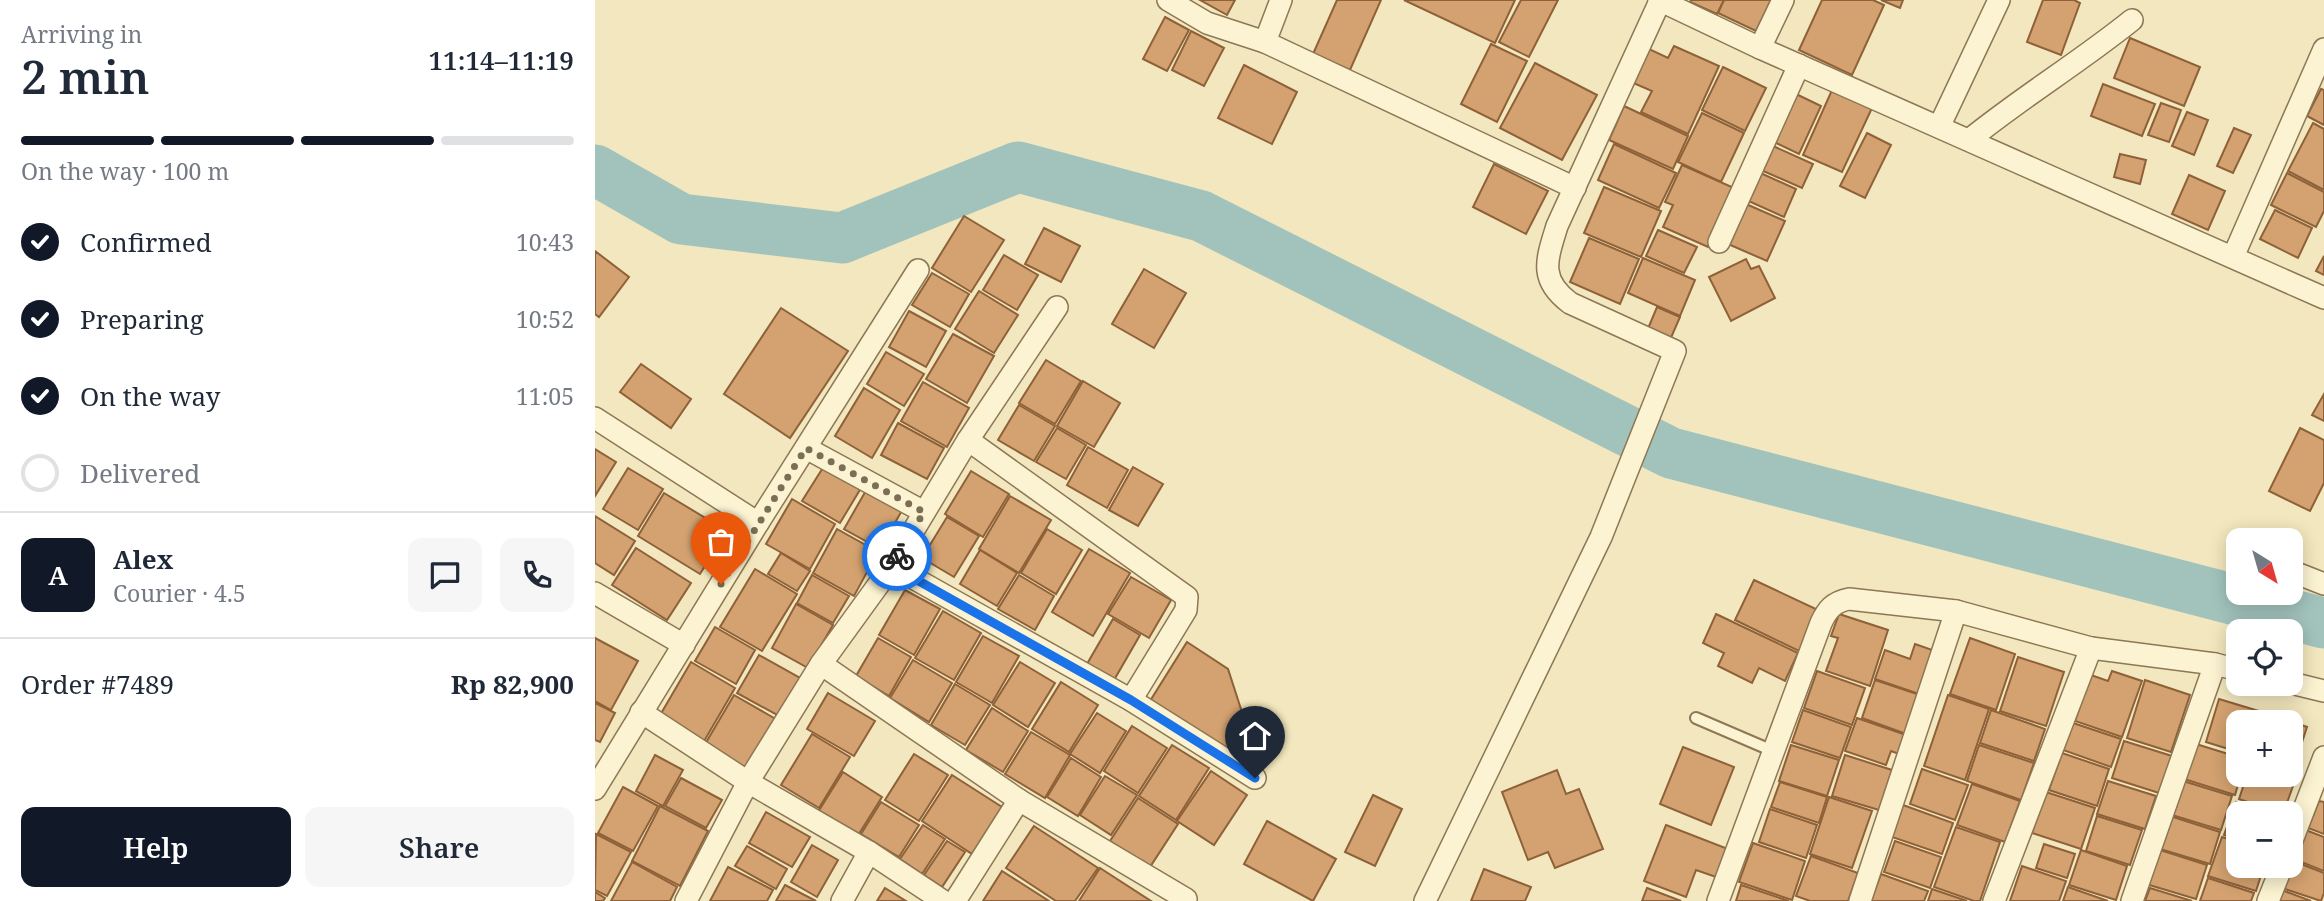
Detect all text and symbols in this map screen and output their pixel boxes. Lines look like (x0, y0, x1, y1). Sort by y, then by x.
text: Arriving in (21, 18, 142, 50)
text: 11:14–11:19 (428, 42, 574, 78)
text: 2 min (21, 45, 149, 107)
text: On the way · 100 m (21, 155, 229, 187)
icon: check (21, 223, 59, 261)
text: Confirmed (80, 224, 212, 260)
text: 10:43 (516, 226, 574, 258)
icon: check (21, 300, 59, 338)
text: Preparing (80, 301, 204, 337)
text: 10:52 (516, 303, 574, 335)
icon: check (21, 377, 59, 415)
text: On the way (80, 378, 220, 414)
text: 11:05 (516, 380, 574, 412)
text: Delivered (80, 455, 200, 491)
pin (691, 512, 751, 584)
courier (862, 521, 932, 591)
icon: bag (702, 523, 740, 561)
north arrow (2226, 528, 2303, 606)
map controls (2226, 528, 2303, 878)
icon: bike (878, 537, 916, 575)
button: chat (408, 538, 482, 612)
button: phone (500, 538, 574, 612)
text: Alex (113, 541, 173, 577)
text: A (48, 557, 68, 593)
text: Courier · 4.5 (113, 577, 246, 609)
button: locate (2226, 619, 2303, 696)
text: Order #7489 (21, 666, 174, 702)
text: Rp 82,900 (451, 666, 574, 702)
pin (1225, 706, 1285, 778)
button: + (2226, 710, 2303, 787)
icon: home (1236, 717, 1274, 755)
button: − (2226, 801, 2303, 878)
button: Help (21, 807, 291, 887)
button: Share (305, 807, 574, 887)

